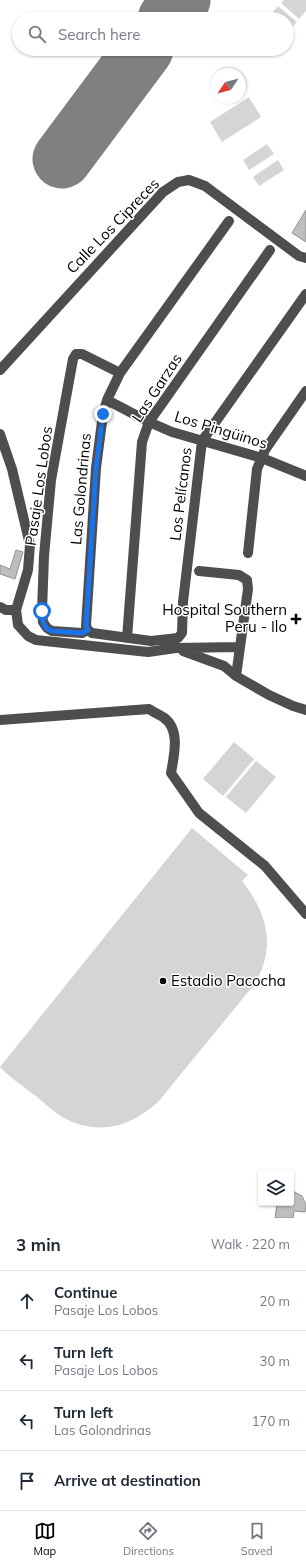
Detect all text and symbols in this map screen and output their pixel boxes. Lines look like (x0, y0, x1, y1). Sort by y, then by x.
search box (12, 12, 294, 56)
icon: search (26, 23, 48, 45)
text: Search here (58, 25, 140, 44)
north arrow (210, 68, 246, 104)
street label: Calle Los Cipreces (62, 174, 163, 277)
street label: Las Garzas (127, 350, 186, 426)
route end (94, 405, 112, 423)
street label: Los Pingüinos (172, 406, 270, 453)
street label: Pasaje Los Lobos (21, 425, 56, 547)
street label: Las Golondrinas (66, 432, 95, 546)
street label: Los Pelícanos (165, 446, 196, 542)
place label: Hospital Southern Peru - Ilo (162, 600, 287, 636)
route start (33, 602, 51, 620)
marker: Hospital Southern Peru - Ilo (290, 613, 302, 625)
place label: Estadio Pacocha (171, 971, 286, 990)
marker: Estadio Pacocha (158, 976, 168, 986)
map controls (258, 1170, 294, 1206)
button: layers (258, 1170, 294, 1206)
text: 3 min (16, 1234, 61, 1255)
text: Walk · 220 m (211, 1236, 290, 1252)
text: Continue (54, 1283, 117, 1302)
icon: ahead (16, 1290, 38, 1312)
text: 20 m (260, 1293, 290, 1309)
text: Pasaje Los Lobos (54, 1302, 158, 1318)
text: Turn left (54, 1343, 113, 1362)
icon: left (16, 1350, 38, 1372)
text: 30 m (260, 1353, 290, 1369)
text: Pasaje Los Lobos (54, 1362, 158, 1378)
text: Turn left (54, 1403, 113, 1422)
icon: left (16, 1410, 38, 1432)
text: 170 m (252, 1413, 290, 1429)
text: Las Golondrinas (54, 1422, 151, 1438)
icon: arrive (16, 1470, 38, 1492)
text: Arrive at destination (54, 1471, 201, 1490)
tab: Map (33, 1520, 56, 1558)
tab: Directions (123, 1520, 174, 1558)
tab: Saved (241, 1520, 273, 1558)

